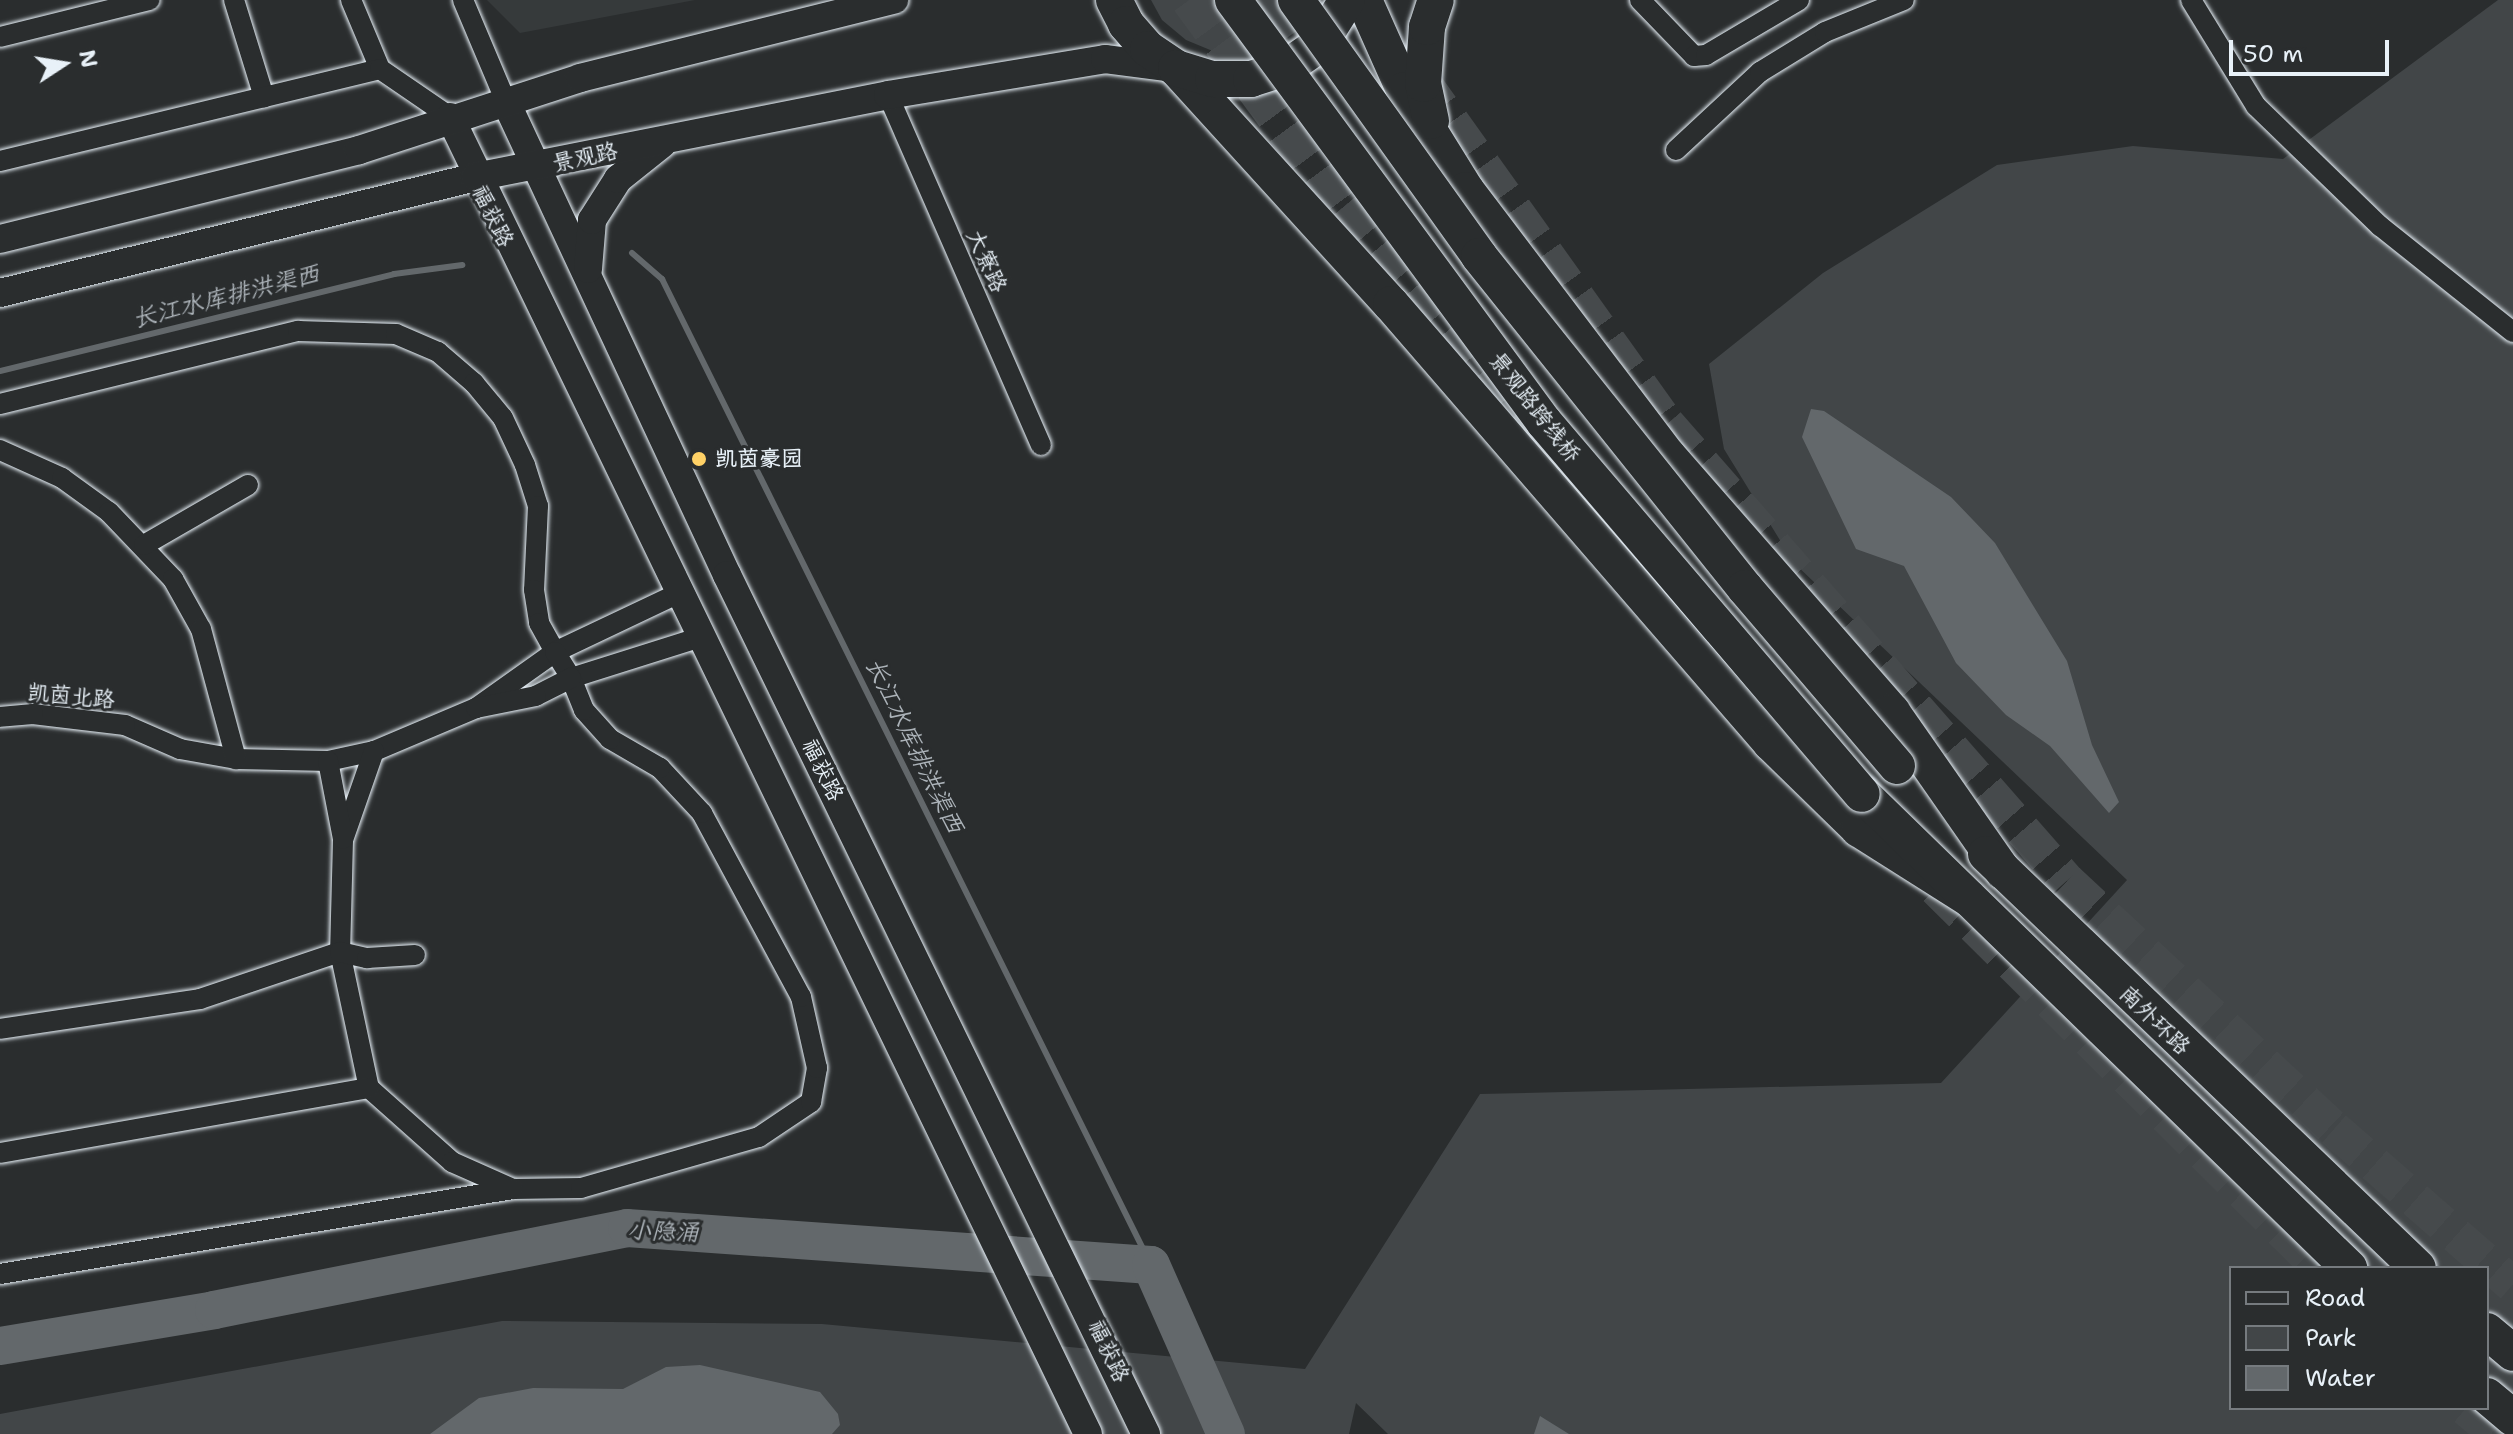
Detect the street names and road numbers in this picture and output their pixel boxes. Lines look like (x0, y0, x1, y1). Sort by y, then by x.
street label: 景观路 (550, 137, 620, 177)
street label: 福获路 (467, 181, 519, 251)
street label: 大寮路 (962, 225, 1012, 297)
street label: 景观路跨线桥 (1484, 347, 1586, 467)
street label: 凯茵北路 (26, 679, 116, 713)
street label: 福获路 (797, 735, 849, 805)
street label: 南外环路 (2114, 980, 2196, 1060)
street label: 福获路 (1083, 1316, 1135, 1386)

